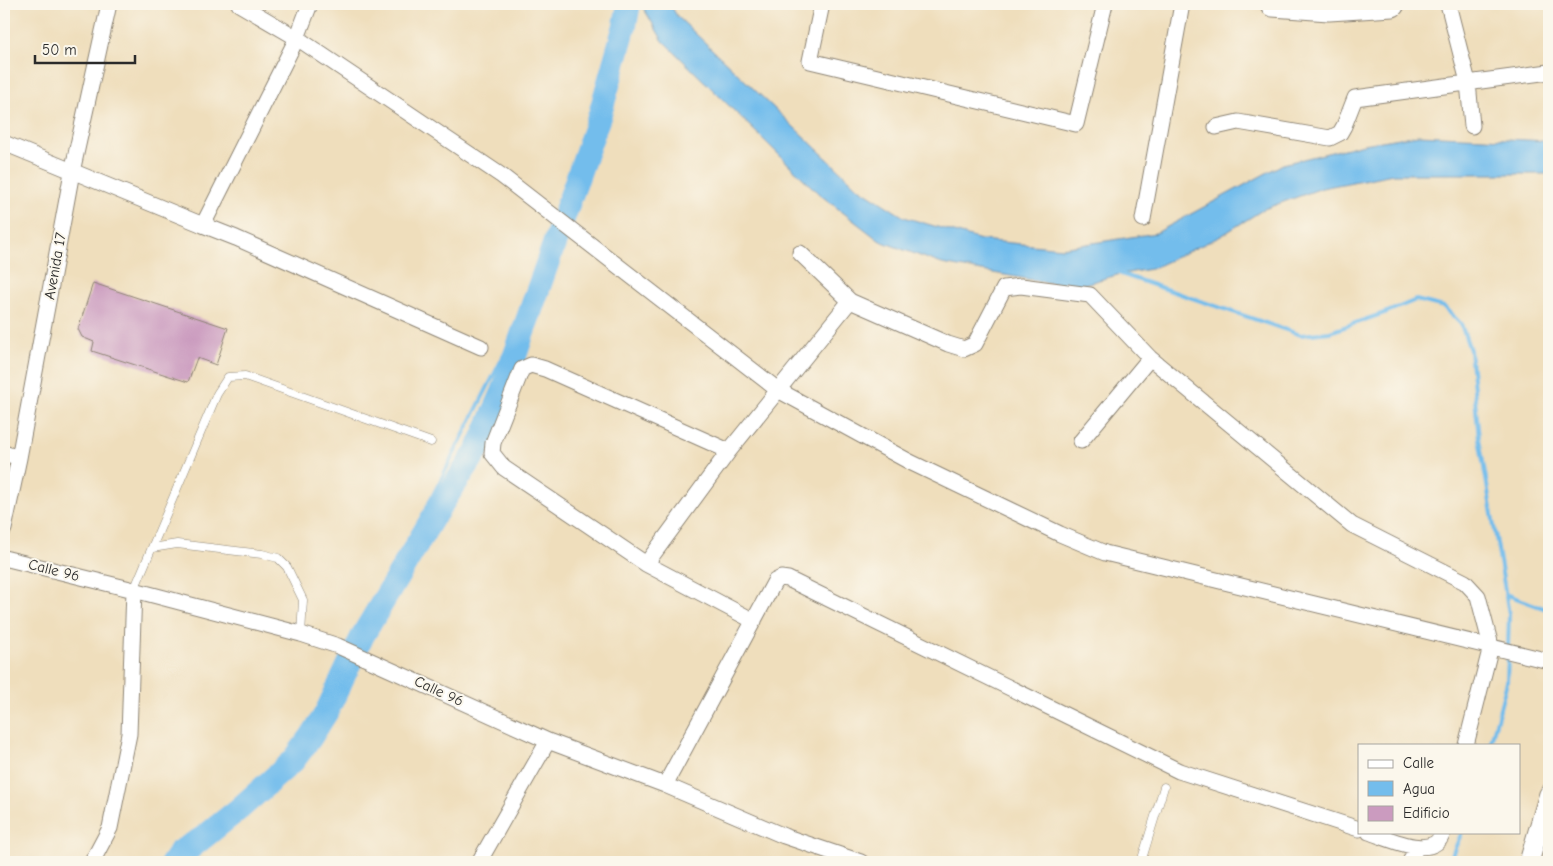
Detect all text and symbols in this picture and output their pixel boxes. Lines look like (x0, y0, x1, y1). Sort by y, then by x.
scale bar (35, 32, 135, 64)
text: 50 m (42, 41, 77, 59)
street label: Avenida 17 (40, 231, 70, 301)
street label: Calle 96 (27, 555, 81, 585)
street label: Calle 96 (412, 672, 466, 710)
legend (1358, 744, 1520, 834)
text: Calle (1403, 754, 1435, 772)
text: Agua (1403, 780, 1435, 798)
text: Edificio (1403, 804, 1450, 822)

